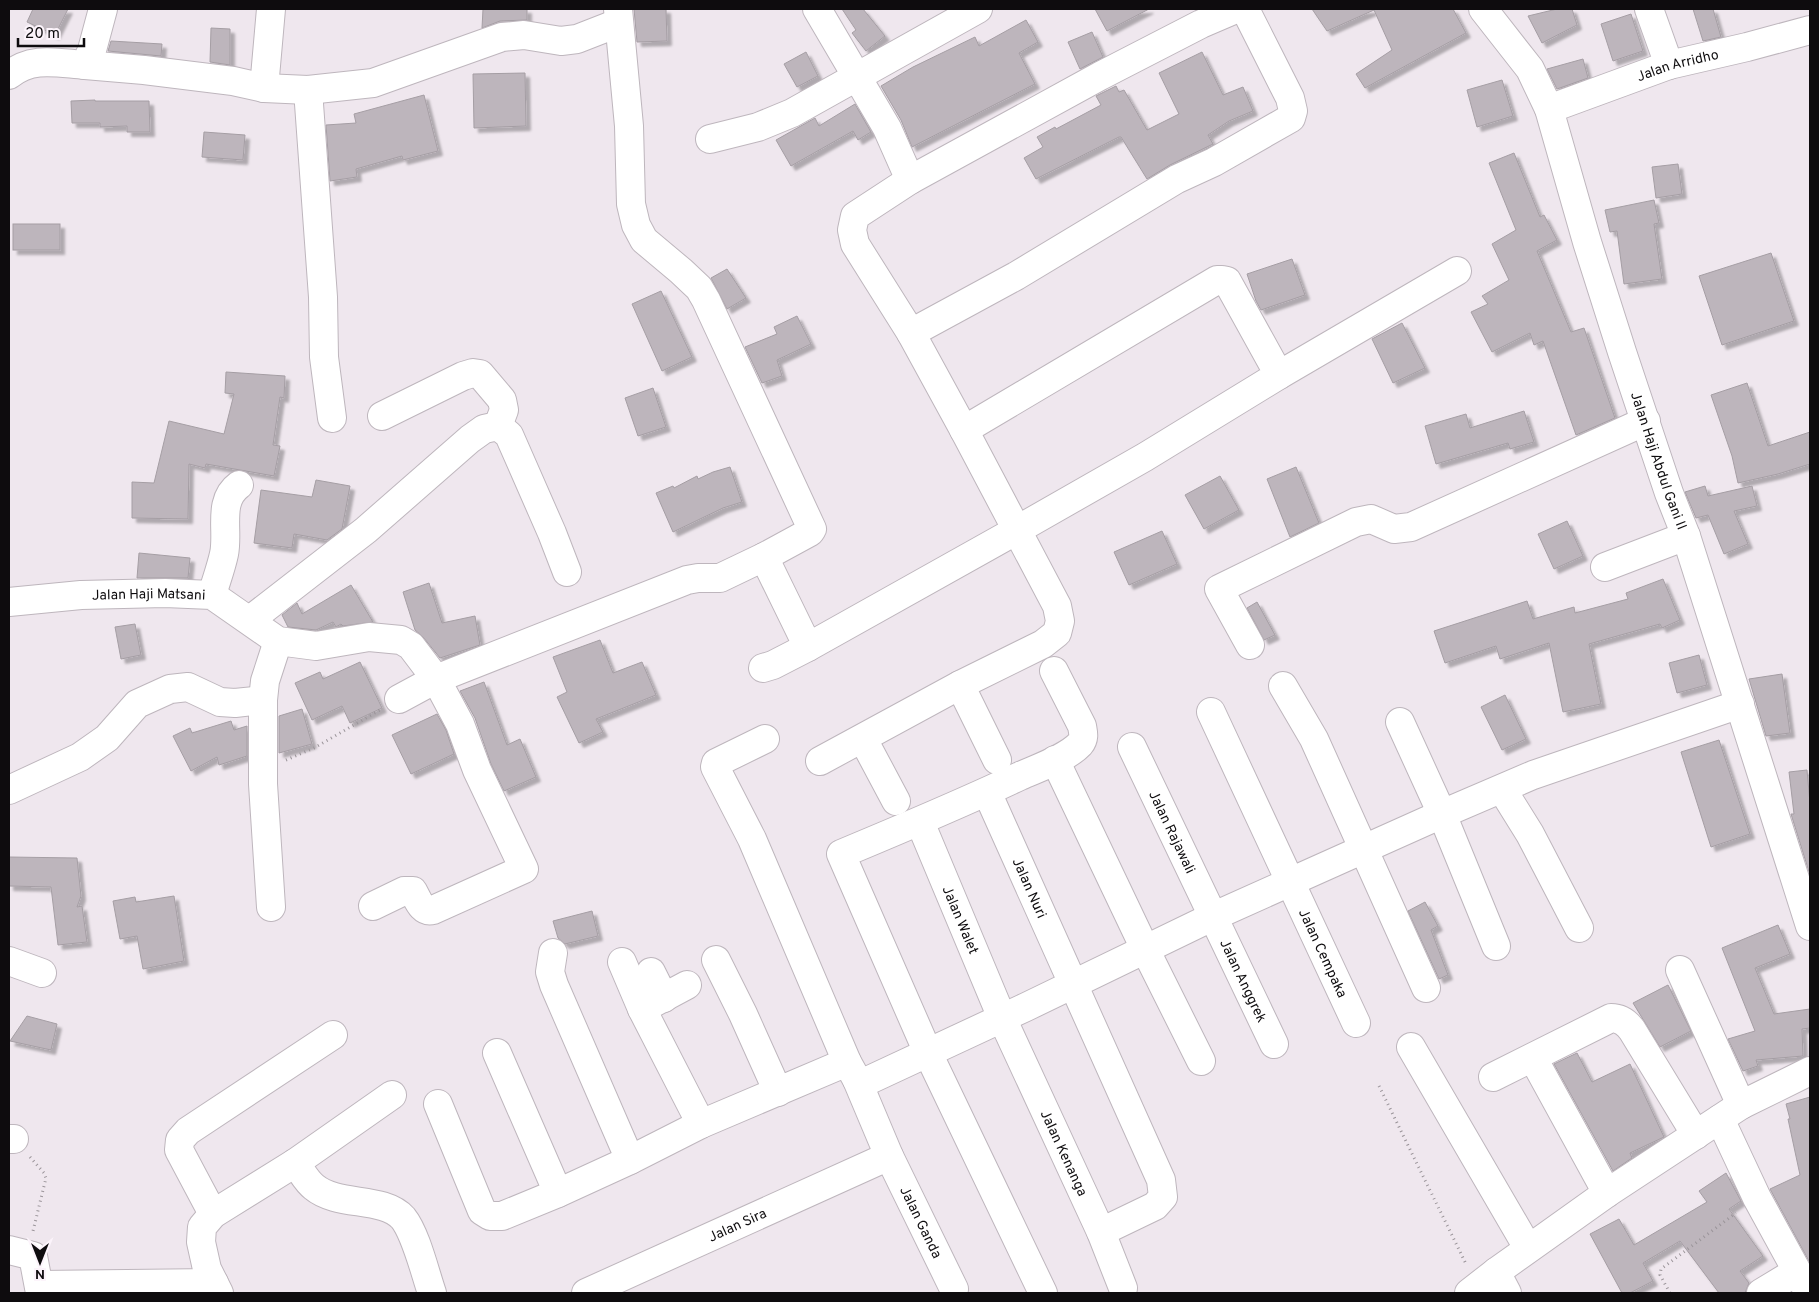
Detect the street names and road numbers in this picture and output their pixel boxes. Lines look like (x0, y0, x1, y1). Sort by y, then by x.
street label: Jalan Arridho (1635, 47, 1721, 86)
street label: Jalan Haji Abdul Gani II (1626, 390, 1690, 532)
street label: Jalan Haji Matsani (92, 586, 206, 605)
street label: Jalan Rajawali (1144, 788, 1198, 877)
street label: Jalan Nuri (1008, 856, 1050, 921)
street label: Jalan Walet (938, 884, 981, 957)
street label: Jalan Cempaka (1294, 907, 1350, 1001)
street label: Jalan Anggrek (1215, 937, 1270, 1026)
street label: Jalan Kenanga (1036, 1108, 1090, 1199)
street label: Jalan Ganda (895, 1184, 945, 1261)
street label: Jalan Sira (706, 1205, 770, 1246)

